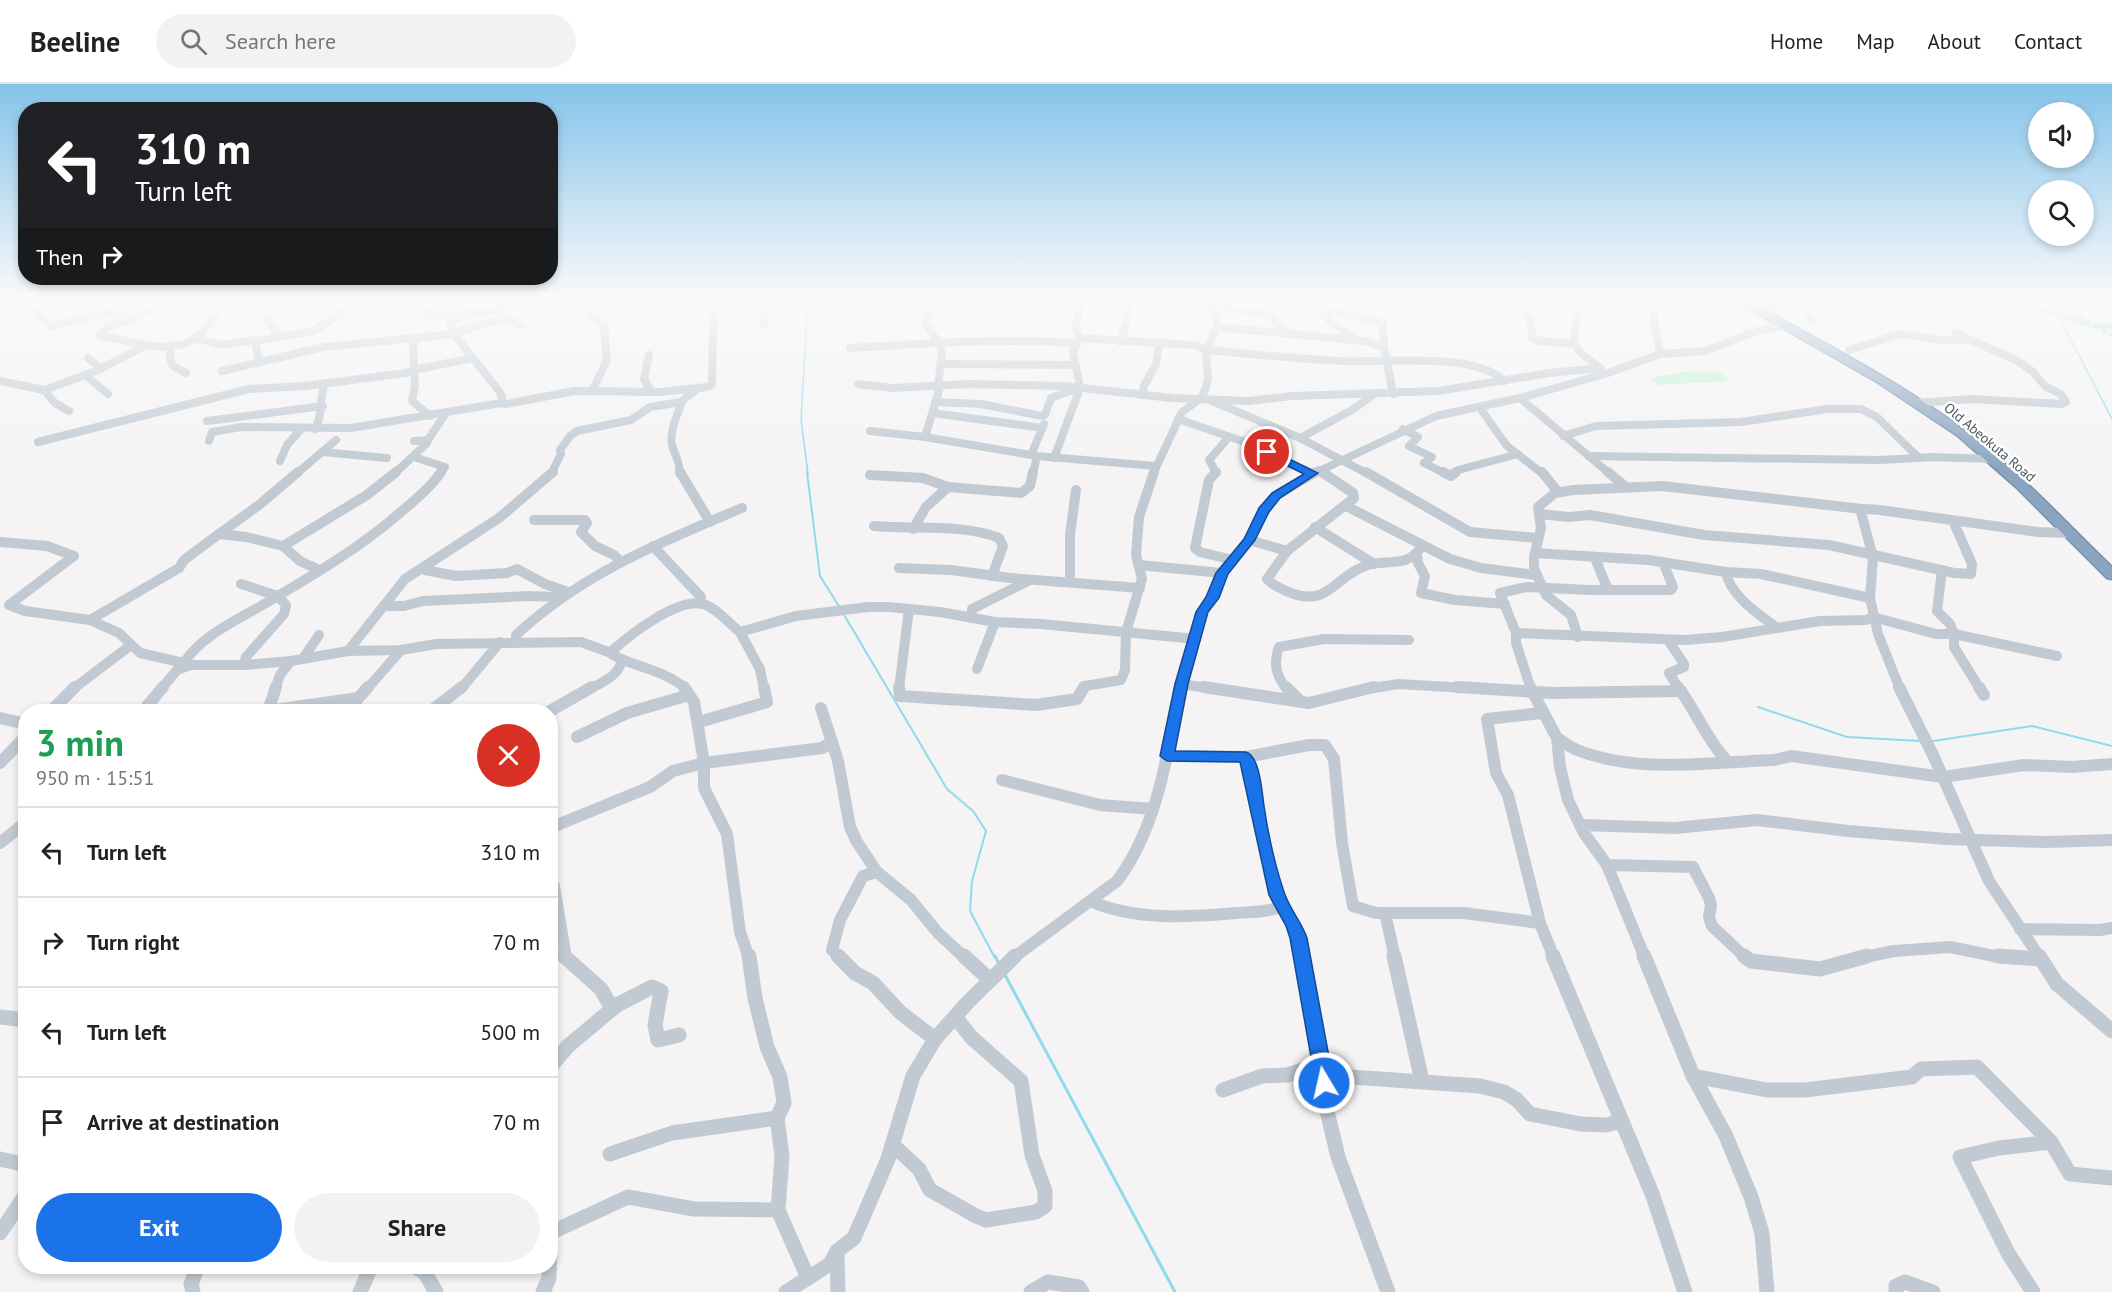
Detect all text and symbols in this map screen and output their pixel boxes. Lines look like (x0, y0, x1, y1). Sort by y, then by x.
search box (156, 14, 576, 68)
text: Beeline (30, 23, 120, 60)
icon: search (177, 25, 210, 58)
text: Search here (225, 27, 336, 55)
text: Home (1770, 28, 1823, 55)
text: Map (1856, 28, 1895, 55)
text: About (1928, 28, 1981, 55)
text: Contact (2014, 28, 2082, 55)
map controls (2028, 102, 2094, 246)
button: sound (2028, 102, 2094, 168)
text: 310 m (135, 121, 251, 176)
icon: left (36, 126, 114, 204)
text: Turn left (135, 174, 232, 208)
button: search (2028, 180, 2094, 246)
icon: right (95, 240, 128, 273)
text: Then (36, 243, 83, 271)
street label: Old Abeokuta Road (1941, 398, 2039, 486)
pin (1241, 426, 1292, 477)
icon: arrive (1250, 435, 1283, 468)
text: 3 min (36, 719, 124, 766)
button: close (477, 724, 540, 787)
text: 950 m · 15:51 (36, 765, 154, 791)
icon: left (36, 836, 69, 869)
text: Turn left (87, 838, 167, 866)
text: 310 m (480, 838, 540, 866)
icon: right (36, 926, 69, 959)
text: Turn right (87, 928, 179, 956)
text: 70 m (492, 928, 540, 956)
icon: left (36, 1016, 69, 1049)
text: Turn left (87, 1018, 167, 1046)
text: 500 m (480, 1018, 540, 1046)
position arrow (1292, 1051, 1356, 1115)
icon: arrive (36, 1106, 69, 1139)
text: Arrive at destination (87, 1108, 279, 1136)
text: 70 m (492, 1108, 540, 1136)
button: Exit (36, 1193, 282, 1262)
button: Share (294, 1193, 540, 1262)

